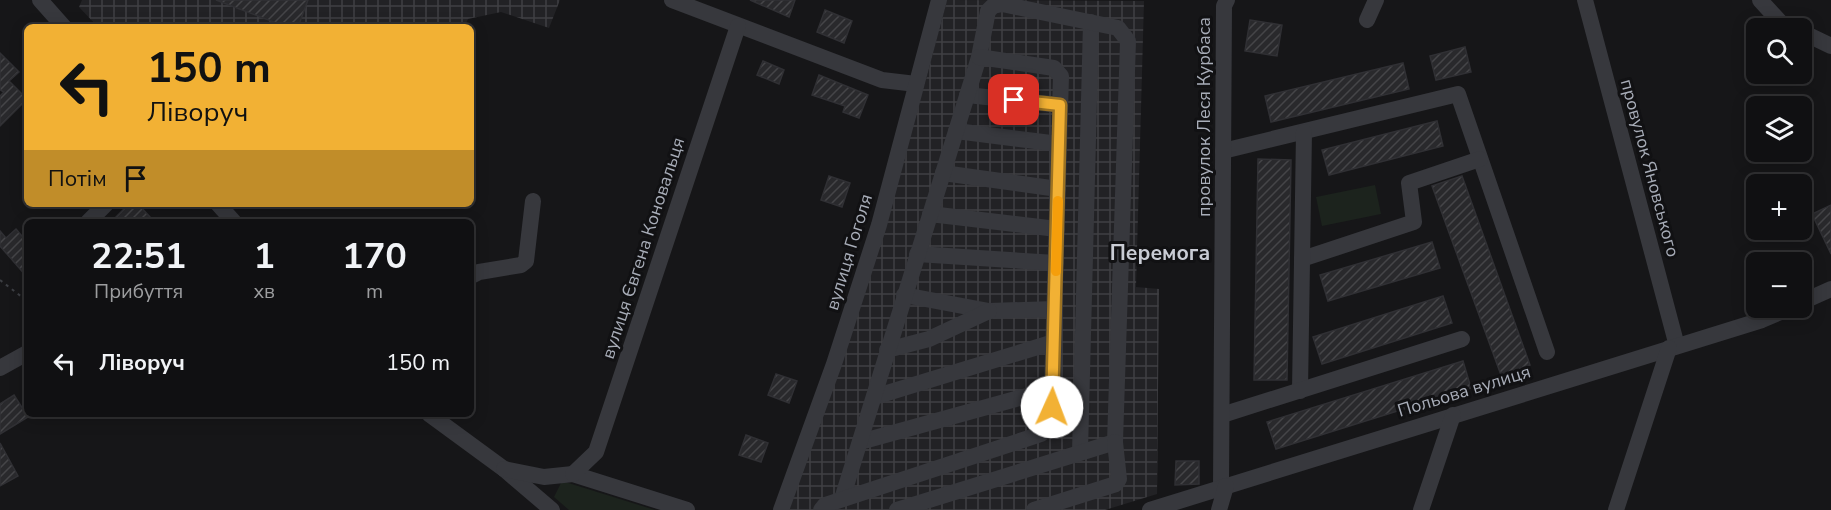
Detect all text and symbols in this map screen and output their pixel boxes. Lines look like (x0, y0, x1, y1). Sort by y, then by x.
street label: провулок Леся Курбаса (1192, 17, 1216, 217)
map controls (1746, 18, 1812, 318)
button: search (1746, 18, 1812, 84)
text: 150 m (147, 40, 271, 97)
icon: left (48, 48, 126, 126)
pin (988, 74, 1039, 125)
street label: провулок Яновського (1615, 76, 1685, 260)
icon: arrive (997, 83, 1030, 116)
text: Ліворуч (147, 94, 248, 131)
button: layers (1746, 96, 1812, 162)
street label: вулиця Євгена Коновальця (596, 134, 690, 362)
icon: arrive (119, 162, 152, 195)
text: Потім (48, 164, 107, 194)
button: + (1746, 174, 1812, 240)
street label: вулиця Гоголя (820, 191, 878, 313)
text: 22:51 (91, 232, 186, 281)
text: 1 (253, 232, 275, 281)
text: 170 (342, 232, 407, 281)
district label: Перемога (1110, 239, 1210, 267)
button: − (1746, 252, 1812, 318)
text: Прибуття (94, 278, 183, 305)
text: хв (253, 278, 275, 305)
text: m (366, 278, 383, 305)
icon: left (48, 347, 81, 380)
text: Ліворуч (99, 348, 185, 378)
text: 150 m (386, 348, 450, 378)
street label: Польова вулиця (1394, 359, 1534, 423)
position arrow (1020, 375, 1084, 439)

